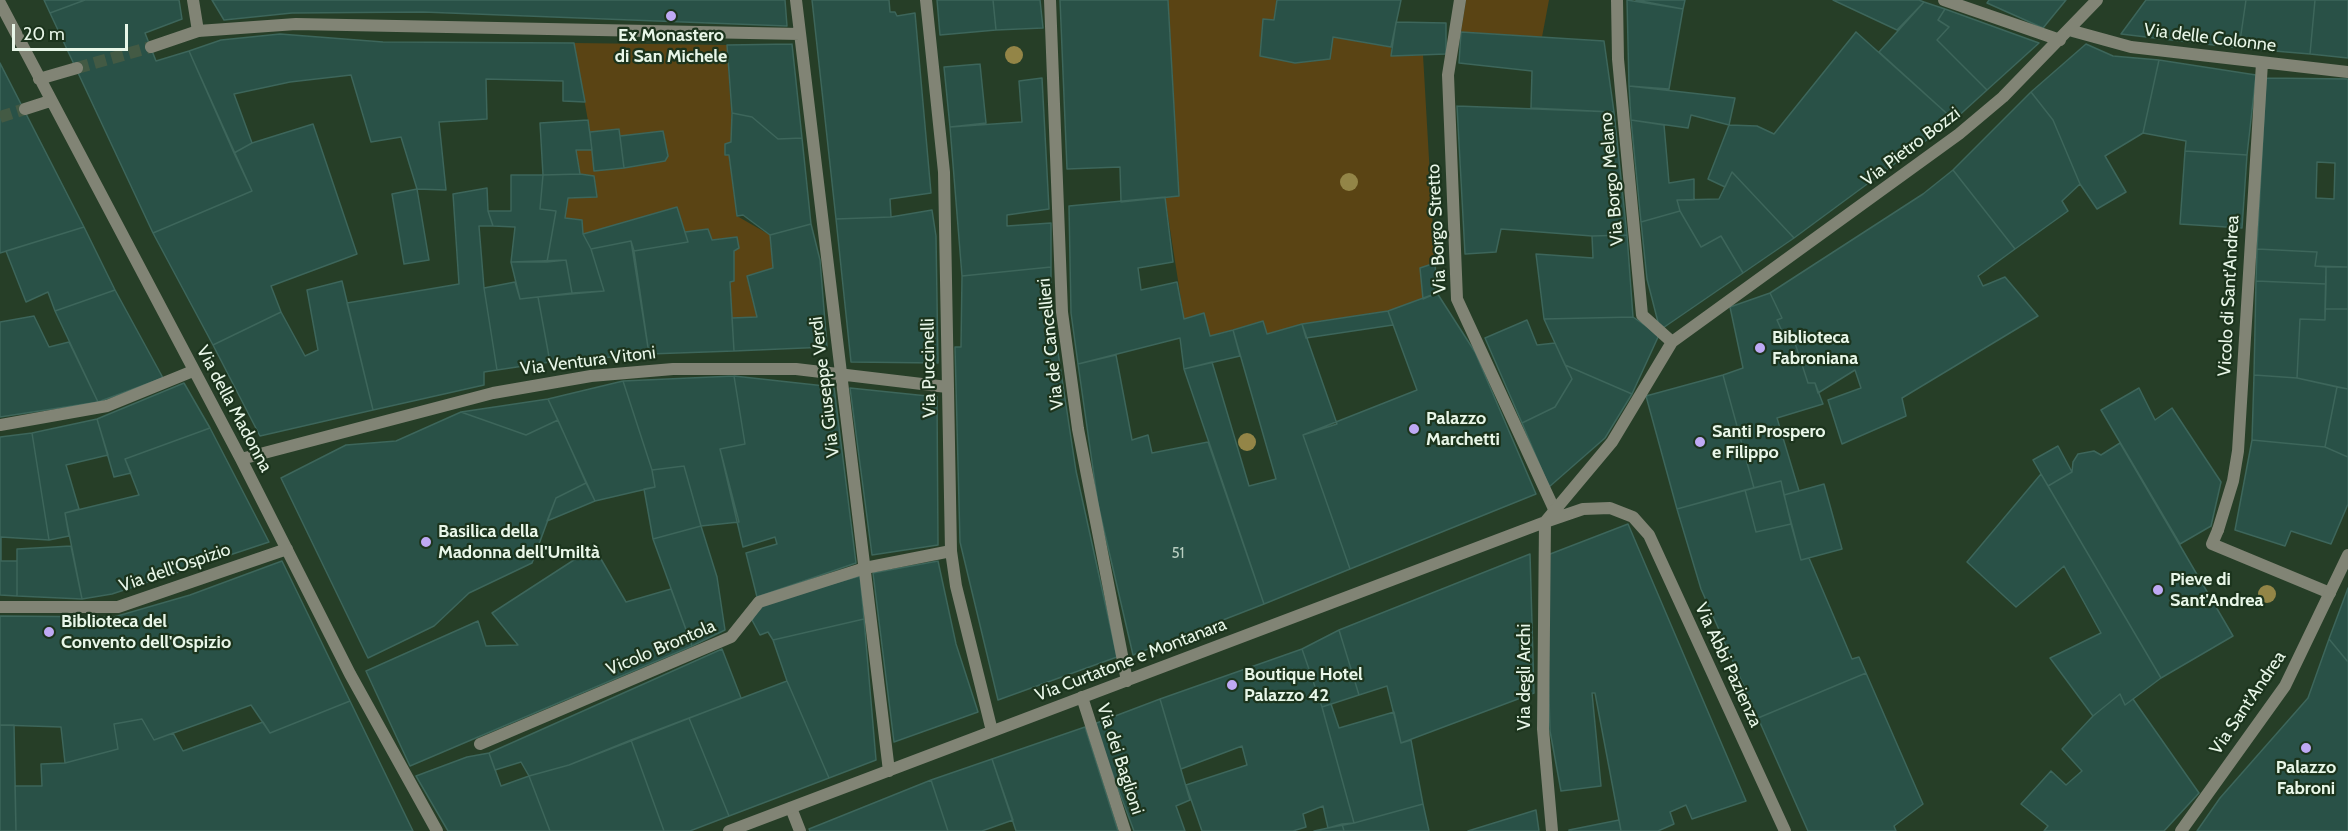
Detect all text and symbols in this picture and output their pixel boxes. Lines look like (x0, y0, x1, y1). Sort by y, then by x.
marker: Ex Monastero di San Michele (664, 9, 678, 23)
scale bar (15, 12, 130, 50)
street label: Via delle Colonne (2143, 19, 2277, 57)
text: 20 m (23, 23, 65, 45)
place label: Ex Monastero di San Michele (615, 25, 727, 68)
street label: Via Pietro Bozzi (1857, 103, 1965, 191)
street label: Via Borgo Melano (1595, 111, 1629, 247)
street label: Via Borgo Stretto (1423, 163, 1451, 295)
street label: Vicolo di Sant'Andrea (2214, 215, 2244, 377)
street label: Via de' Cancellieri (1033, 277, 1069, 411)
street label: Via Giuseppe Verdi (806, 315, 844, 459)
street label: Via Puccinelli (917, 318, 941, 418)
place label: Biblioteca Fabroniana (1772, 327, 1858, 370)
marker: Biblioteca Fabroniana (1753, 341, 1767, 355)
street label: Via della Madonna (191, 342, 277, 476)
street label: Via Ventura Vitoni (519, 342, 657, 380)
place label: Palazzo Marchetti (1426, 408, 1500, 450)
place label: Santi Prospero e Filippo (1712, 421, 1826, 464)
marker: Palazzo Marchetti (1407, 422, 1421, 436)
marker: Santi Prospero e Filippo (1693, 435, 1707, 449)
place label: Basilica della Madonna dell'Umiltà (438, 521, 600, 564)
marker: Basilica della Madonna dell'Umiltà (419, 535, 433, 549)
street label: Via dell'Ospizio (117, 539, 233, 597)
house number: 51 (1171, 545, 1185, 563)
place label: Pieve di Sant'Andrea (2170, 569, 2263, 612)
marker: Pieve di Sant'Andrea (2151, 583, 2165, 597)
street label: Via Abbi Pazienza (1690, 599, 1766, 731)
place label: Biblioteca del Convento dell'Ospizio (61, 611, 231, 654)
street label: Via Curtatone e Montanara (1032, 614, 1230, 706)
street label: Vicolo Brontola (603, 615, 719, 681)
street label: Via degli Archi (1514, 624, 1536, 730)
marker: Biblioteca del Convento dell'Ospizio (42, 625, 56, 639)
street label: Via Sant'Andrea (2205, 647, 2291, 759)
place label: Boutique Hotel Palazzo 42 (1244, 664, 1363, 706)
marker: Boutique Hotel Palazzo 42 (1225, 678, 1239, 692)
street label: Via dei Baglioni (1092, 701, 1148, 817)
marker: Palazzo Fabroni (2299, 741, 2313, 755)
place label: Palazzo Fabroni (2276, 757, 2336, 800)

